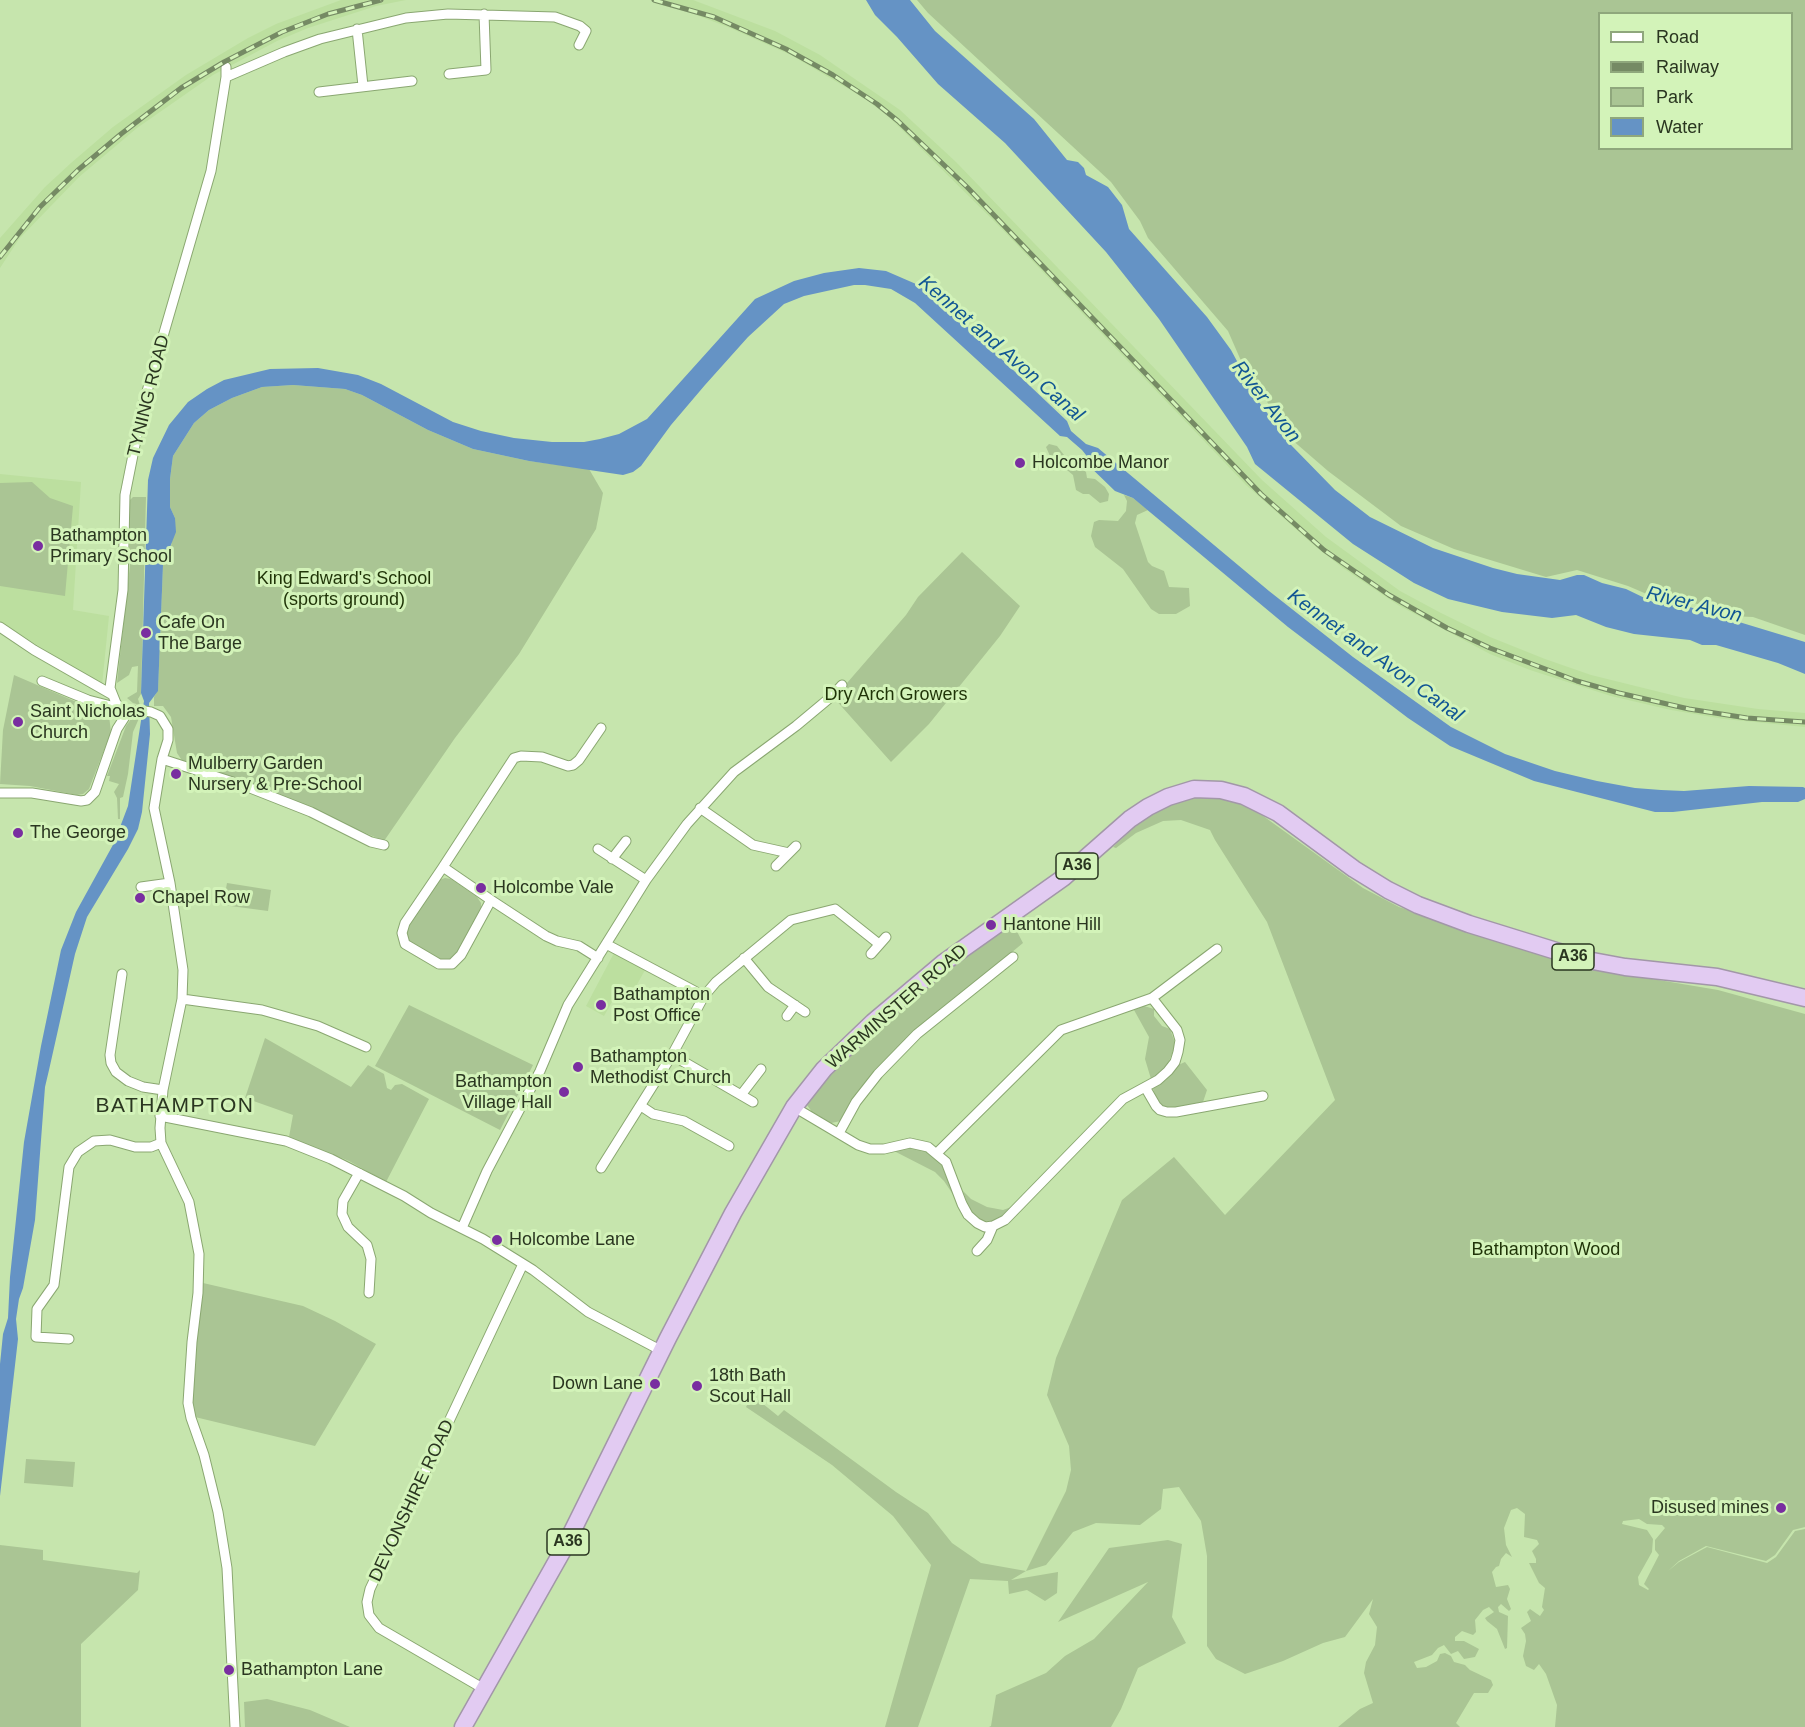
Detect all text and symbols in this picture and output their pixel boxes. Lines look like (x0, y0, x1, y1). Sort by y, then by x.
legend (1598, 12, 1793, 150)
text: Road (1656, 27, 1699, 47)
text: Railway (1656, 57, 1719, 77)
text: Park (1656, 87, 1693, 107)
text: Water (1656, 117, 1703, 137)
water label: Kennet and Avon Canal (914, 271, 1088, 427)
street label: TYNING ROAD (123, 333, 175, 459)
water label: River Avon (1227, 356, 1305, 448)
place label: Holcombe Manor (1032, 452, 1169, 474)
marker: Holcombe Manor (1013, 456, 1027, 470)
place label: Bathampton Primary School (50, 525, 172, 568)
marker: Bathampton Primary School (31, 539, 45, 553)
park label: King Edward's School (sports ground) (257, 568, 431, 610)
water label: River Avon (1644, 582, 1744, 628)
water label: Kennet and Avon Canal (1283, 584, 1467, 728)
place label: Cafe On The Barge (158, 612, 242, 654)
marker: Cafe On The Barge (139, 626, 153, 640)
park label: Dry Arch Growers (824, 684, 968, 706)
place label: Saint Nicholas Church (30, 701, 145, 744)
marker: Saint Nicholas Church (11, 715, 25, 729)
place label: Mulberry Garden Nursery & Pre-School (188, 753, 362, 795)
marker: Mulberry Garden Nursery & Pre-School (169, 767, 183, 781)
place label: The George (30, 822, 126, 844)
marker: The George (11, 826, 25, 840)
road number: A36 (1056, 853, 1098, 879)
place label: Holcombe Vale (493, 877, 614, 899)
marker: Holcombe Vale (474, 881, 488, 895)
place label: Chapel Row (152, 887, 250, 909)
marker: Chapel Row (133, 891, 147, 905)
place label: Hantone Hill (1003, 914, 1101, 936)
marker: Hantone Hill (984, 918, 998, 932)
street label: WARMINSTER ROAD (822, 940, 972, 1074)
road number: A36 (1552, 944, 1594, 970)
place label: Bathampton Post Office (613, 984, 710, 1026)
marker: Bathampton Post Office (594, 998, 608, 1012)
place label: Bathampton Methodist Church (590, 1046, 731, 1088)
marker: Bathampton Methodist Church (571, 1060, 585, 1074)
place label: Bathampton Village Hall (455, 1071, 552, 1114)
marker: Bathampton Village Hall (557, 1085, 571, 1099)
district label: BATHAMPTON (96, 1093, 254, 1119)
place label: Holcombe Lane (509, 1229, 635, 1251)
marker: Holcombe Lane (490, 1233, 504, 1247)
park label: Bathampton Wood (1472, 1239, 1620, 1261)
place label: 18th Bath Scout Hall (709, 1365, 791, 1408)
place label: Down Lane (552, 1373, 643, 1395)
marker: Down Lane (648, 1377, 662, 1391)
marker: 18th Bath Scout Hall (690, 1379, 704, 1393)
street label: DEVONSHIRE ROAD (365, 1417, 459, 1585)
place label: Disused mines (1651, 1497, 1769, 1519)
marker: Disused mines (1774, 1501, 1788, 1515)
road number: A36 (547, 1529, 589, 1555)
place label: Bathampton Lane (241, 1659, 383, 1681)
marker: Bathampton Lane (222, 1663, 236, 1677)

